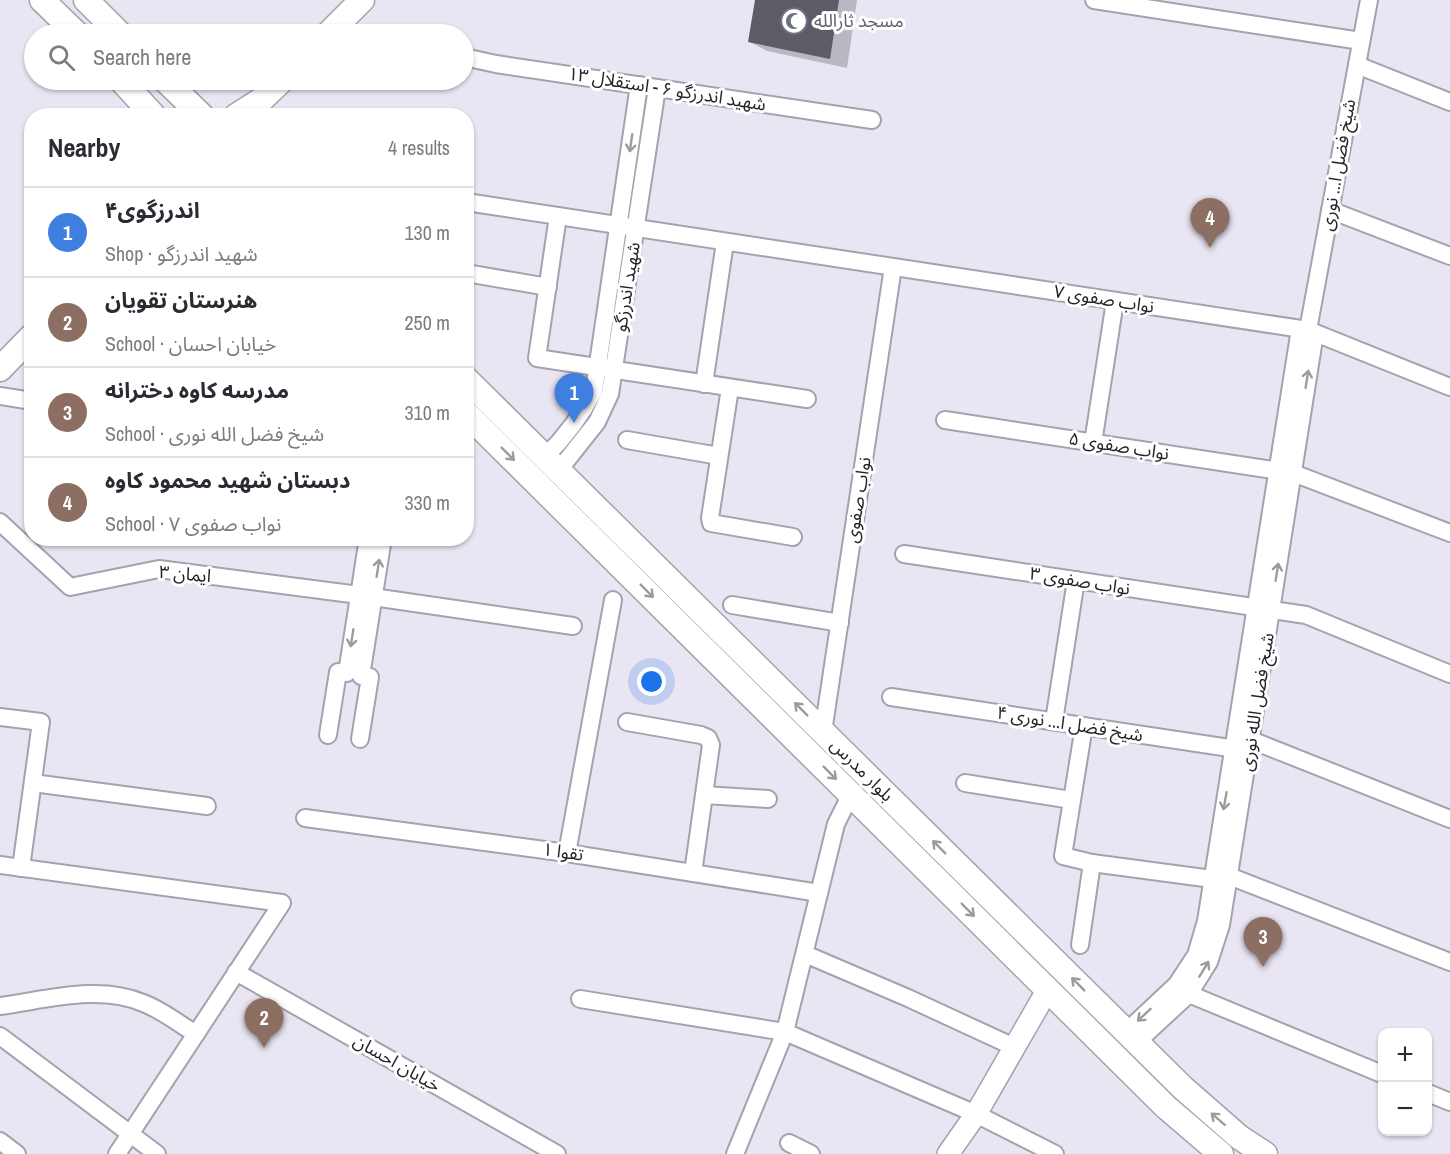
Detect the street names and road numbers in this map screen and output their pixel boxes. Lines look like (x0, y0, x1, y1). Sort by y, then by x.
street label: شهید اندرزگو ۶ - استقلال ۱۳ (566, 60, 768, 117)
street label: شیخ فضل ا... نوری (1314, 97, 1362, 233)
street label: شهید اندرزگو (607, 240, 646, 334)
street label: نواب صفوی ۷ (1052, 278, 1156, 319)
street label: نواب صفوی ۵ (1067, 425, 1171, 466)
street label: نواب صفوی (838, 455, 877, 545)
street label: ایمان ۳ (158, 559, 212, 588)
street label: نواب صفوی ۳ (1028, 560, 1132, 601)
street label: شیخ فضل الله نوری (1233, 631, 1281, 773)
street label: شیخ فضل ا... نوری ۴ (995, 700, 1145, 748)
street label: بلوار مدرس (825, 732, 900, 807)
street label: تقوا ۱ (541, 836, 585, 867)
street label: خیابان احسان (349, 1028, 445, 1098)

